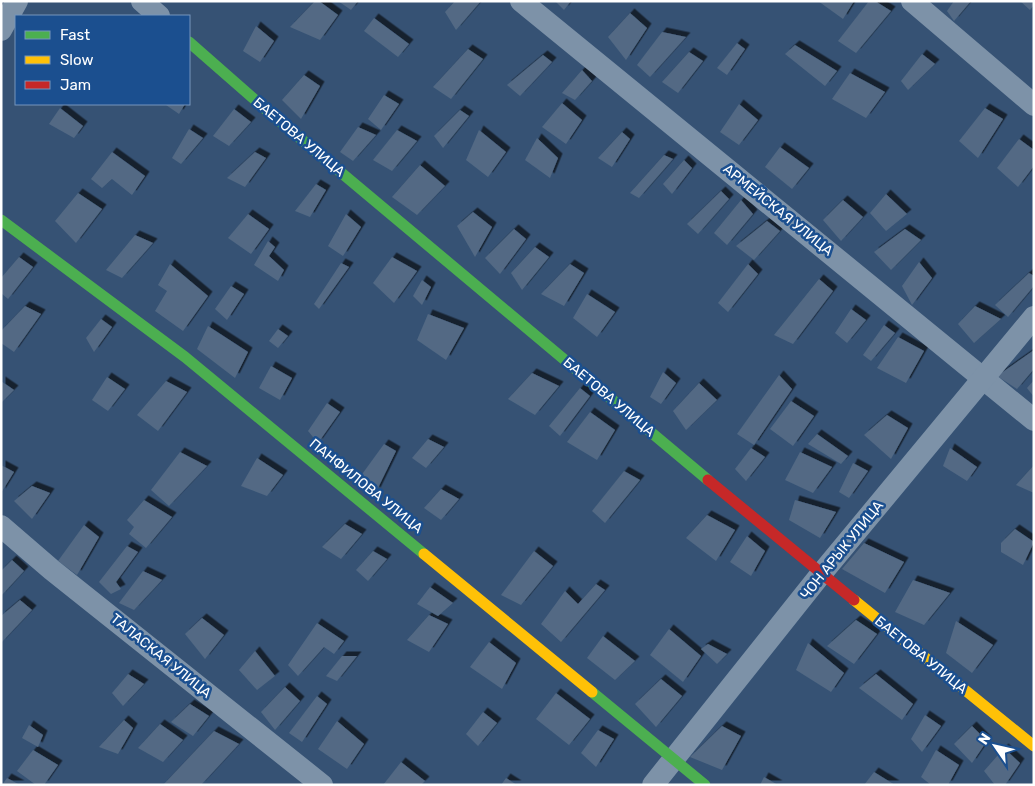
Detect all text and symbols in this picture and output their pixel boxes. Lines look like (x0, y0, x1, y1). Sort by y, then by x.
legend (15, 15, 190, 105)
text: Fast (60, 26, 90, 44)
text: Slow (60, 51, 93, 69)
text: Jam (60, 76, 91, 94)
street label: БАЕТОВА УЛИЦА (250, 94, 349, 181)
street label: АРМЕЙСКАЯ УЛИЦА (720, 160, 837, 260)
street label: БАЕТОВА УЛИЦА (560, 354, 659, 441)
street label: ПАНФИЛОВА УЛИЦА (306, 435, 427, 537)
street label: ЧОН АРЫК УЛИЦА (797, 497, 887, 603)
street label: ТАЛАСКАЯ УЛИЦА (107, 610, 215, 702)
street label: БАЕТОВА УЛИЦА (871, 612, 971, 698)
north arrow (970, 721, 1020, 771)
text: N (975, 730, 995, 748)

